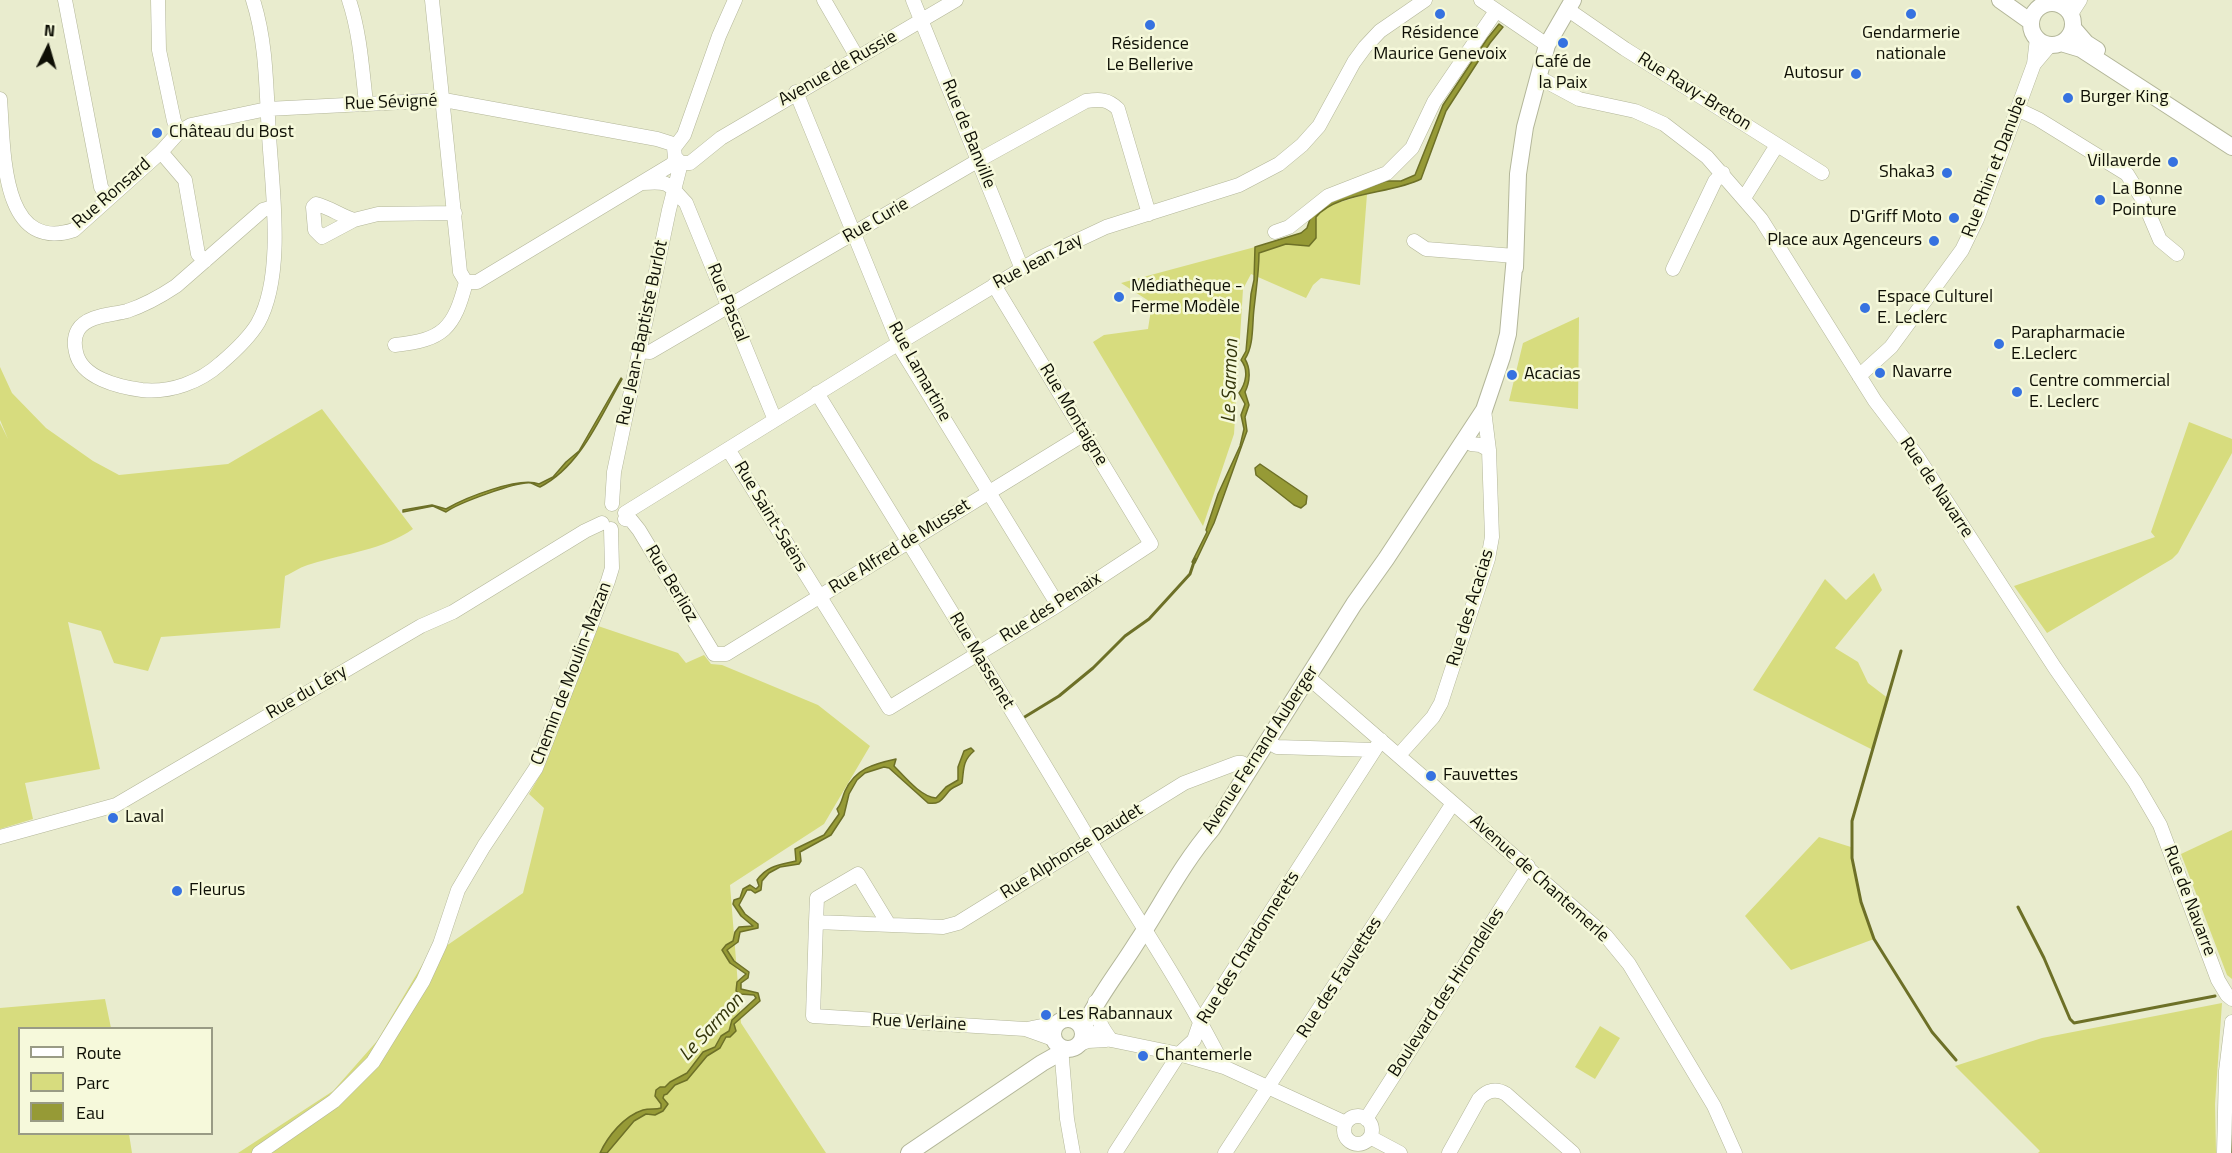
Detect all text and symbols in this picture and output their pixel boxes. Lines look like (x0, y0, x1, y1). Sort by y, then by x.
marker: Résidence Maurice Genevoix (1433, 7, 1447, 21)
marker: Gendarmerie nationale (1904, 7, 1918, 21)
north arrow (18, 18, 78, 78)
text: N (43, 18, 56, 43)
marker: Résidence Le Bellerive (1143, 18, 1157, 32)
place label: Résidence Maurice Genevoix (1373, 23, 1507, 66)
place label: Gendarmerie nationale (1862, 23, 1960, 66)
street label: Avenue de Russie (775, 26, 901, 112)
place label: Résidence Le Bellerive (1107, 34, 1193, 76)
marker: Café de la Paix (1556, 36, 1570, 50)
street label: Rue Ravy-Breton (1633, 48, 1755, 136)
place label: Café de la Paix (1535, 52, 1591, 94)
place label: Autosur (1784, 63, 1844, 85)
marker: Autosur (1849, 67, 1863, 81)
street label: Rue de Banville (936, 76, 1000, 192)
place label: Burger King (2080, 87, 2168, 109)
street label: Rue Sévigné (344, 91, 438, 115)
marker: Burger King (2061, 91, 2075, 105)
street label: Rue Rhin et Danube (1958, 93, 2032, 241)
place label: Château du Bost (169, 122, 294, 144)
marker: Château du Bost (150, 126, 164, 140)
place label: Villaverde (2087, 151, 2161, 173)
street label: Rue Ronsard (68, 154, 156, 234)
marker: Villaverde (2166, 155, 2180, 169)
place label: Shaka3 (1879, 162, 1935, 184)
marker: Shaka3 (1940, 166, 1954, 180)
place label: La Bonne Pointure (2112, 179, 2183, 222)
marker: La Bonne Pointure (2093, 193, 2107, 207)
street label: Rue Curie (839, 194, 913, 248)
place label: D'Griff Moto (1849, 207, 1942, 229)
marker: D'Griff Moto (1947, 211, 1961, 225)
street label: Rue Jean Zay (990, 230, 1086, 294)
place label: Place aux Agenceurs (1767, 230, 1922, 252)
marker: Place aux Agenceurs (1927, 234, 1941, 248)
street label: Rue Jean-Baptiste Burlot (613, 238, 673, 428)
street label: Rue Pascal (702, 261, 752, 345)
place label: Médiathèque - Ferme Modèle (1131, 276, 1243, 318)
place label: Espace Culturel E. Leclerc (1877, 287, 1993, 330)
marker: Médiathèque - Ferme Modèle (1112, 290, 1126, 304)
marker: Espace Culturel E. Leclerc (1858, 301, 1872, 315)
street label: Rue Lamartine (883, 318, 955, 426)
place label: Parapharmacie E.Leclerc (2011, 323, 2125, 366)
marker: Parapharmacie E.Leclerc (1992, 337, 2006, 351)
water label: Le Sarmon (1218, 339, 1244, 423)
street label: Rue Montaigne (1034, 360, 1112, 470)
place label: Navarre (1892, 362, 1952, 384)
place label: Acacias (1524, 364, 1581, 386)
marker: Navarre (1873, 366, 1887, 380)
marker: Acacias (1505, 368, 1519, 382)
place label: Centre commercial E. Leclerc (2029, 371, 2170, 413)
marker: Centre commercial E. Leclerc (2010, 385, 2024, 399)
street label: Rue de Navarre (1895, 434, 1977, 542)
street label: Rue Saint-Saëns (729, 458, 811, 576)
street label: Rue Alfred de Musset (825, 495, 975, 599)
street label: Rue Berlioz (640, 542, 702, 626)
street label: Rue des Acacias (1443, 547, 1499, 669)
street label: Rue des Penaix (996, 568, 1106, 648)
street label: Chemin de Moulin-Mazan (527, 579, 617, 769)
street label: Rue Massenet (944, 609, 1018, 713)
street label: Rue du Léry (263, 661, 351, 725)
street label: Avenue Fernand Auberger (1199, 662, 1323, 838)
place label: Fauvettes (1443, 765, 1518, 787)
marker: Fauvettes (1424, 769, 1438, 783)
street label: Rue Alphonse Daudet (997, 800, 1147, 904)
place label: Laval (125, 807, 164, 829)
marker: Laval (106, 811, 120, 825)
street label: Avenue de Chantemerle (1465, 811, 1613, 947)
street label: Rue de Navarre (2158, 843, 2220, 959)
street label: Rue des Chardonnerets (1193, 868, 1305, 1028)
place label: Fleurus (189, 880, 245, 902)
marker: Fleurus (170, 884, 184, 898)
street label: Boulevard des Hirondelles (1384, 905, 1510, 1081)
street label: Rue des Fauvettes (1293, 914, 1387, 1042)
water label: Le Sarmon (675, 989, 749, 1067)
place label: Les Rabannaux (1058, 1004, 1173, 1026)
marker: Les Rabannaux (1039, 1008, 1053, 1022)
street label: Rue Verlaine (871, 1010, 967, 1036)
legend (18, 1027, 213, 1135)
text: Route (76, 1039, 121, 1066)
place label: Chantemerle (1155, 1045, 1252, 1067)
marker: Chantemerle (1136, 1049, 1150, 1063)
text: Parc (76, 1069, 110, 1096)
text: Eau (76, 1099, 105, 1126)

